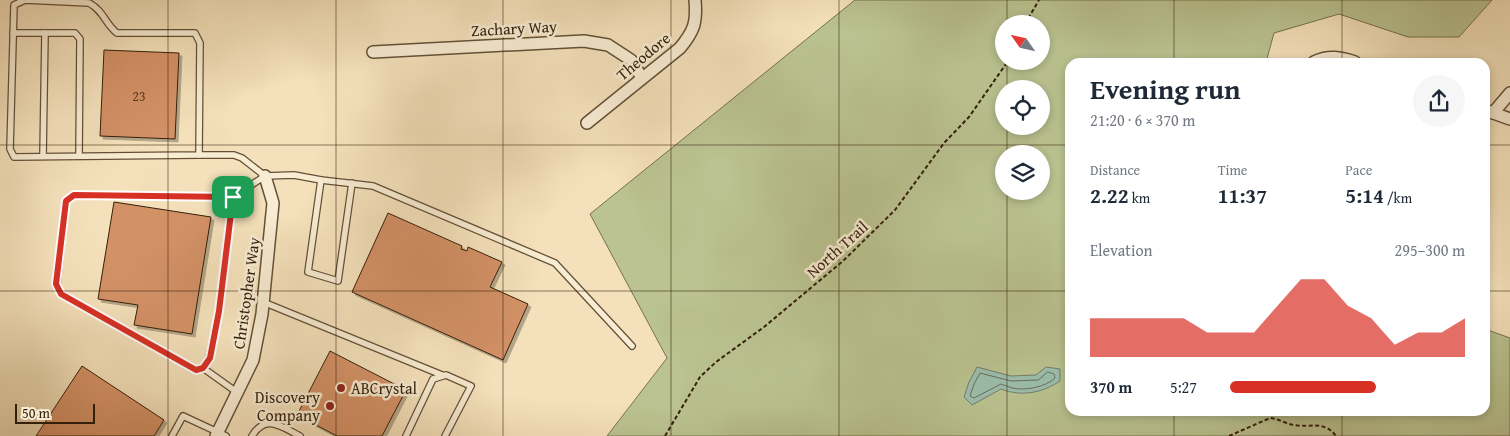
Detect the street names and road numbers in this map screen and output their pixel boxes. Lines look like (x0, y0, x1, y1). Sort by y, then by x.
street label: Zachary Way (470, 14, 558, 42)
street label: Theodore (611, 26, 675, 86)
street label: North Trail (801, 215, 873, 283)
street label: Christopher Way (226, 236, 266, 350)

